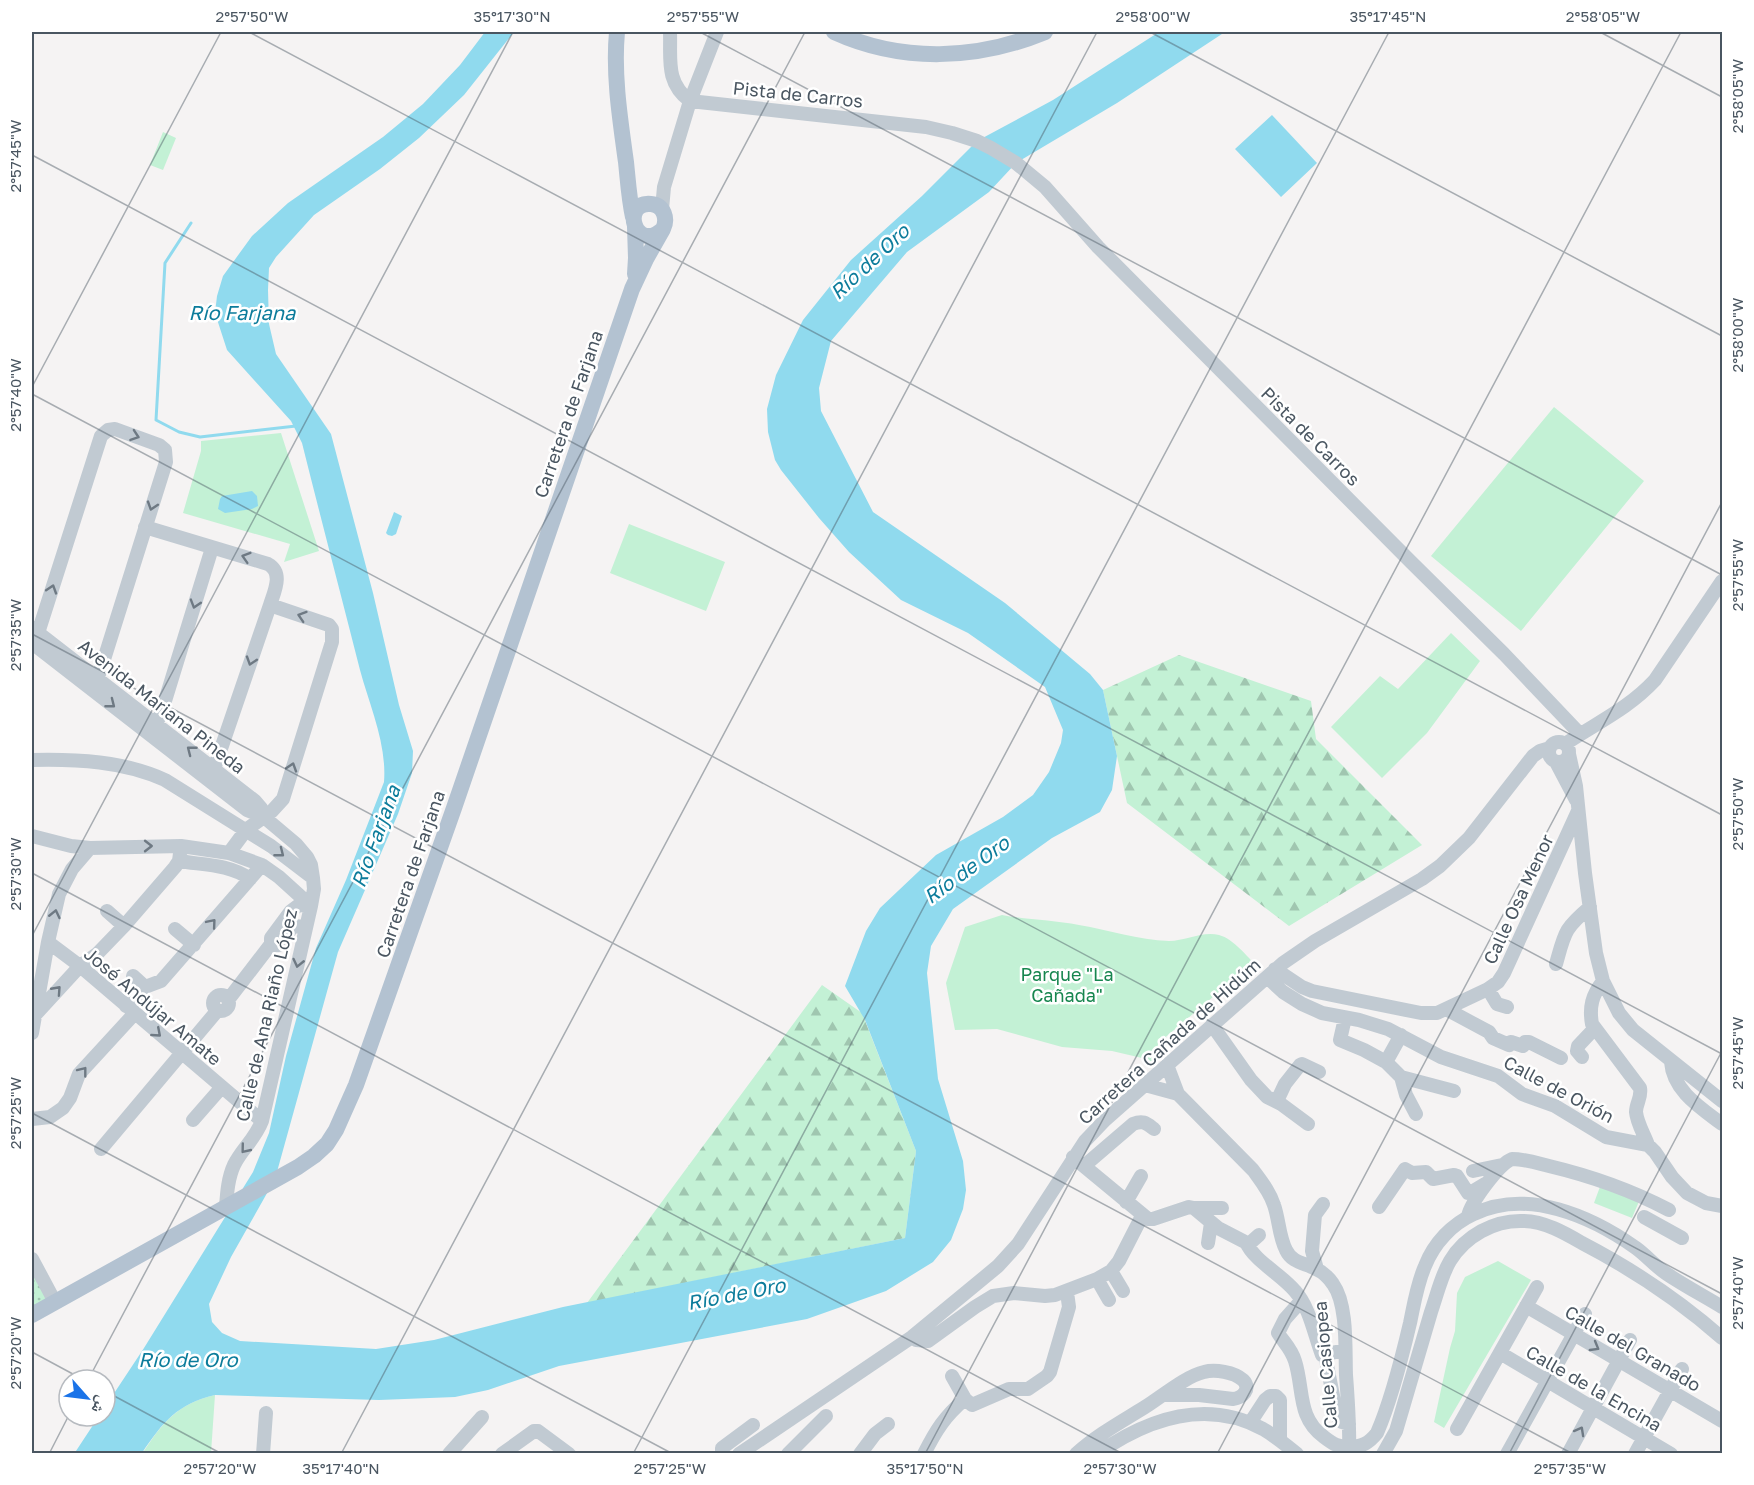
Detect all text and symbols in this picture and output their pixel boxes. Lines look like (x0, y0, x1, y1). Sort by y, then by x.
text: 2°57'50"W (215, 7, 289, 25)
text: 35°17'30"N (473, 7, 551, 25)
text: 2°57'55"W (667, 7, 739, 25)
text: 2°58'00"W (1116, 7, 1190, 25)
text: 35°17'45"N (1350, 7, 1426, 25)
text: 2°58'05"W (1566, 7, 1640, 25)
text: 2°58'05"W (1728, 59, 1746, 133)
street label: Pista de Carros (732, 76, 864, 112)
text: 2°57'45"W (6, 120, 24, 192)
water label: Río de Oro (825, 218, 914, 304)
text: 2°58'00"W (1728, 298, 1746, 372)
water label: Río Farjana (189, 300, 296, 325)
street label: Carretera de Farjana (529, 327, 607, 501)
text: 2°57'40"W (6, 358, 24, 432)
street label: Pista de Carros (1257, 382, 1365, 490)
one-way arrow (129, 429, 140, 442)
one-way arrow (147, 500, 159, 511)
text: 2°57'55"W (1728, 539, 1746, 611)
one-way arrow (241, 552, 252, 565)
one-way arrow (45, 584, 57, 595)
one-way arrow (190, 598, 202, 609)
text: 2°57'35"W (6, 599, 24, 671)
one-way arrow (297, 611, 308, 623)
street label: Avenida Mariana Pineda (74, 634, 250, 778)
one-way arrow (246, 655, 258, 666)
one-way arrow (105, 696, 116, 707)
one-way arrow (187, 747, 198, 758)
one-way arrow (285, 762, 298, 773)
text: 2°57'50"W (1728, 777, 1746, 851)
water label: Río Farjana (345, 781, 406, 891)
street label: Carretera de Farjana (371, 787, 449, 961)
water label: Río de Oro (919, 830, 1014, 908)
street label: Calle Osa Menor (1478, 830, 1558, 968)
text: 2°57'30"W (6, 837, 24, 911)
one-way arrow (144, 840, 153, 852)
one-way arrow (274, 846, 285, 857)
street label: Calle de Ana Riaño López (231, 906, 301, 1124)
one-way arrow (47, 909, 60, 919)
one-way arrow (205, 919, 216, 930)
street label: José Andújar Amate (80, 942, 226, 1070)
street label: Carretera Cañada de Hidúm (1073, 953, 1265, 1129)
one-way arrow (293, 958, 306, 968)
park label: Parque "La Cañada" (1020, 963, 1114, 1006)
one-way arrow (50, 987, 61, 997)
text: 2°57'45"W (1728, 1017, 1746, 1089)
one-way arrow (151, 1026, 161, 1037)
street label: Calle de Orión (1500, 1051, 1618, 1127)
one-way arrow (76, 1067, 87, 1078)
text: 2°57'25"W (6, 1077, 24, 1149)
one-way arrow (242, 1142, 253, 1153)
text: 2°57'40"W (1728, 1256, 1746, 1330)
water label: Río de Oro (685, 1272, 788, 1314)
street label: Calle Casiopea (1308, 1300, 1342, 1430)
street label: Calle del Granado (1561, 1300, 1705, 1396)
text: 2°57'20"W (6, 1316, 24, 1390)
one-way arrow (1589, 1339, 1599, 1351)
street label: Calle de la Encina (1522, 1340, 1666, 1436)
water label: Río de Oro (138, 1347, 239, 1371)
north arrow (57, 1368, 117, 1428)
text: ش (87, 1393, 113, 1417)
one-way arrow (1573, 1427, 1584, 1437)
text: 2°57'20"W (183, 1459, 257, 1477)
text: 35°17'40"N (302, 1459, 380, 1477)
text: 2°57'25"W (634, 1459, 706, 1477)
text: 35°17'50"N (886, 1459, 964, 1477)
text: 2°57'30"W (1083, 1459, 1157, 1477)
text: 2°57'35"W (1534, 1459, 1606, 1477)

